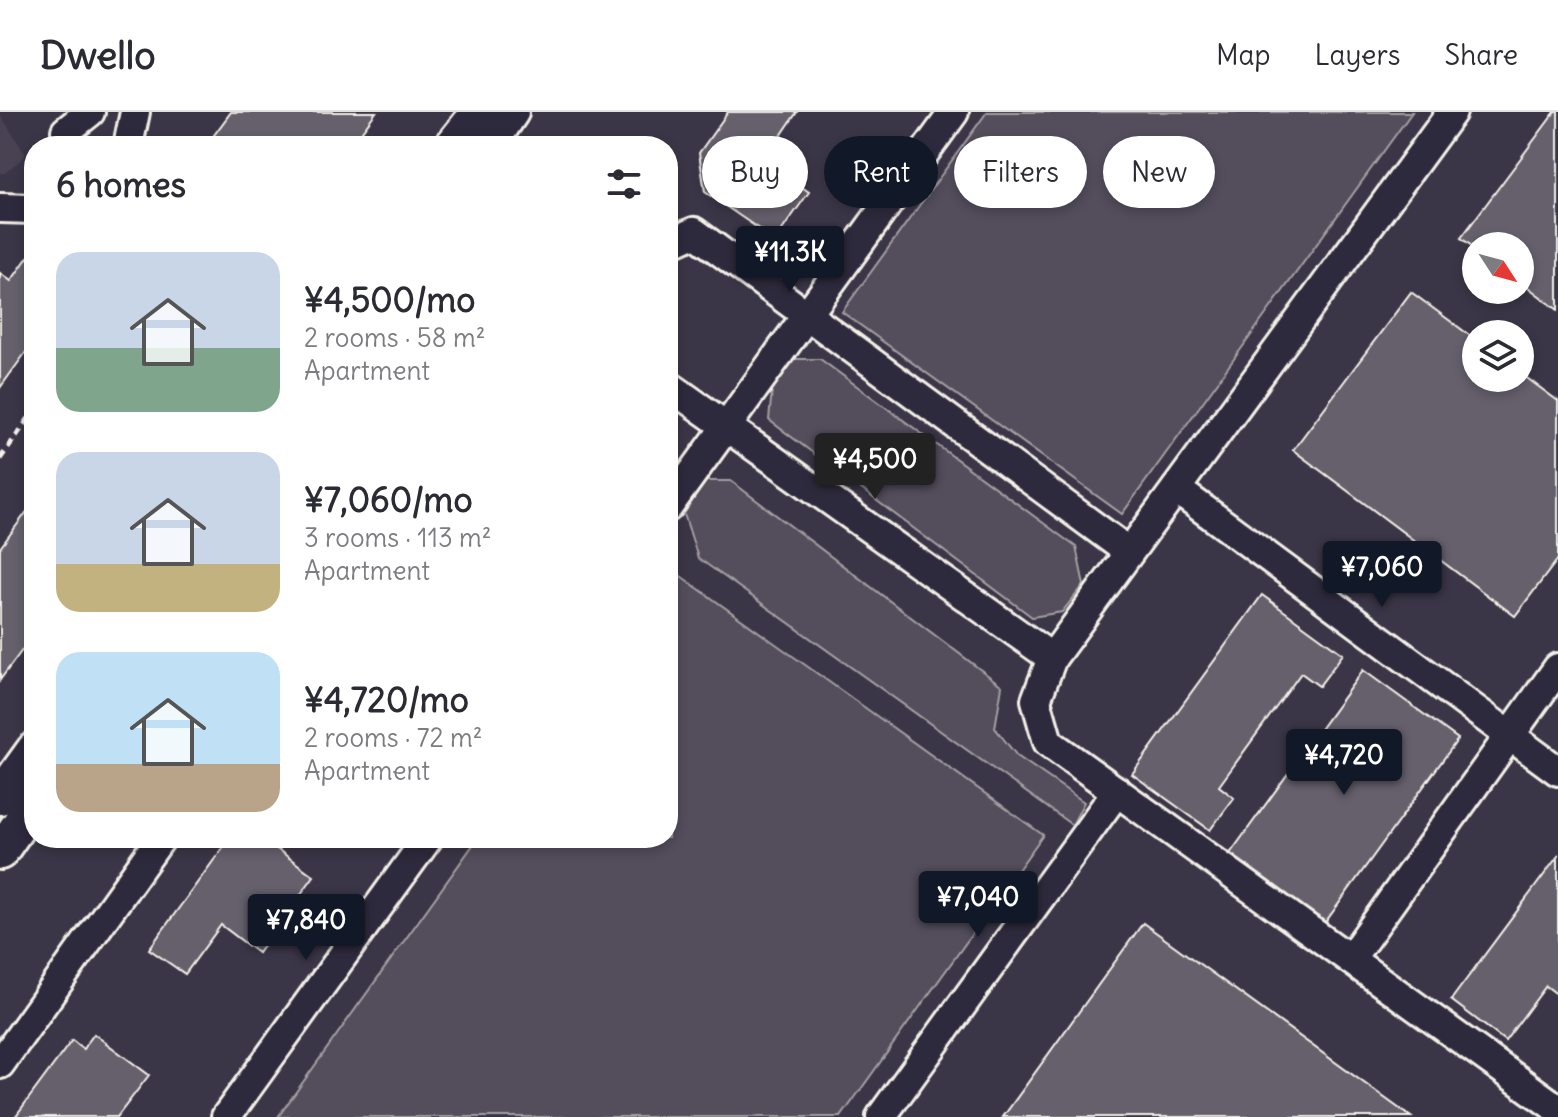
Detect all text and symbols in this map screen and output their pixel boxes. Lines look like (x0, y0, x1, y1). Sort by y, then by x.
text: Dwello (40, 32, 156, 79)
text: Map (1216, 37, 1271, 73)
text: Layers (1315, 37, 1401, 73)
text: Share (1445, 37, 1518, 73)
chip: Buy (702, 136, 808, 208)
chip: Rent (824, 136, 938, 208)
chip: Filters (954, 136, 1087, 208)
chip: New (1103, 136, 1215, 208)
icon: filters (602, 162, 646, 206)
text: 6 homes (56, 163, 186, 206)
pin: ¥11.3K (725, 226, 855, 294)
north arrow (1462, 232, 1534, 304)
map controls (1462, 232, 1534, 392)
text: ¥11.3K (754, 235, 826, 268)
text: ¥4,500/mo (304, 278, 475, 321)
icon: home (120, 284, 216, 380)
button: layers (1462, 320, 1534, 392)
text: 2 rooms · 58 m² (304, 321, 485, 354)
text: Apartment (304, 354, 430, 387)
pin: ¥4,500 (810, 433, 940, 501)
text: ¥4,500 (833, 442, 917, 475)
text: ¥7,060/mo (304, 478, 473, 521)
icon: home (120, 484, 216, 580)
text: 3 rooms · 113 m² (304, 521, 491, 554)
pin: ¥7,060 (1317, 541, 1447, 609)
text: ¥7,060 (1341, 550, 1423, 583)
text: Apartment (304, 554, 430, 587)
text: ¥4,720/mo (304, 678, 469, 721)
icon: home (120, 684, 216, 780)
text: 2 rooms · 72 m² (304, 721, 483, 754)
pin: ¥4,720 (1279, 729, 1409, 797)
text: ¥4,720 (1304, 738, 1384, 771)
text: Apartment (304, 754, 430, 787)
pin: ¥7,040 (913, 871, 1043, 939)
text: ¥7,040 (937, 880, 1019, 913)
pin: ¥7,840 (241, 894, 371, 962)
text: ¥7,840 (266, 903, 346, 936)

